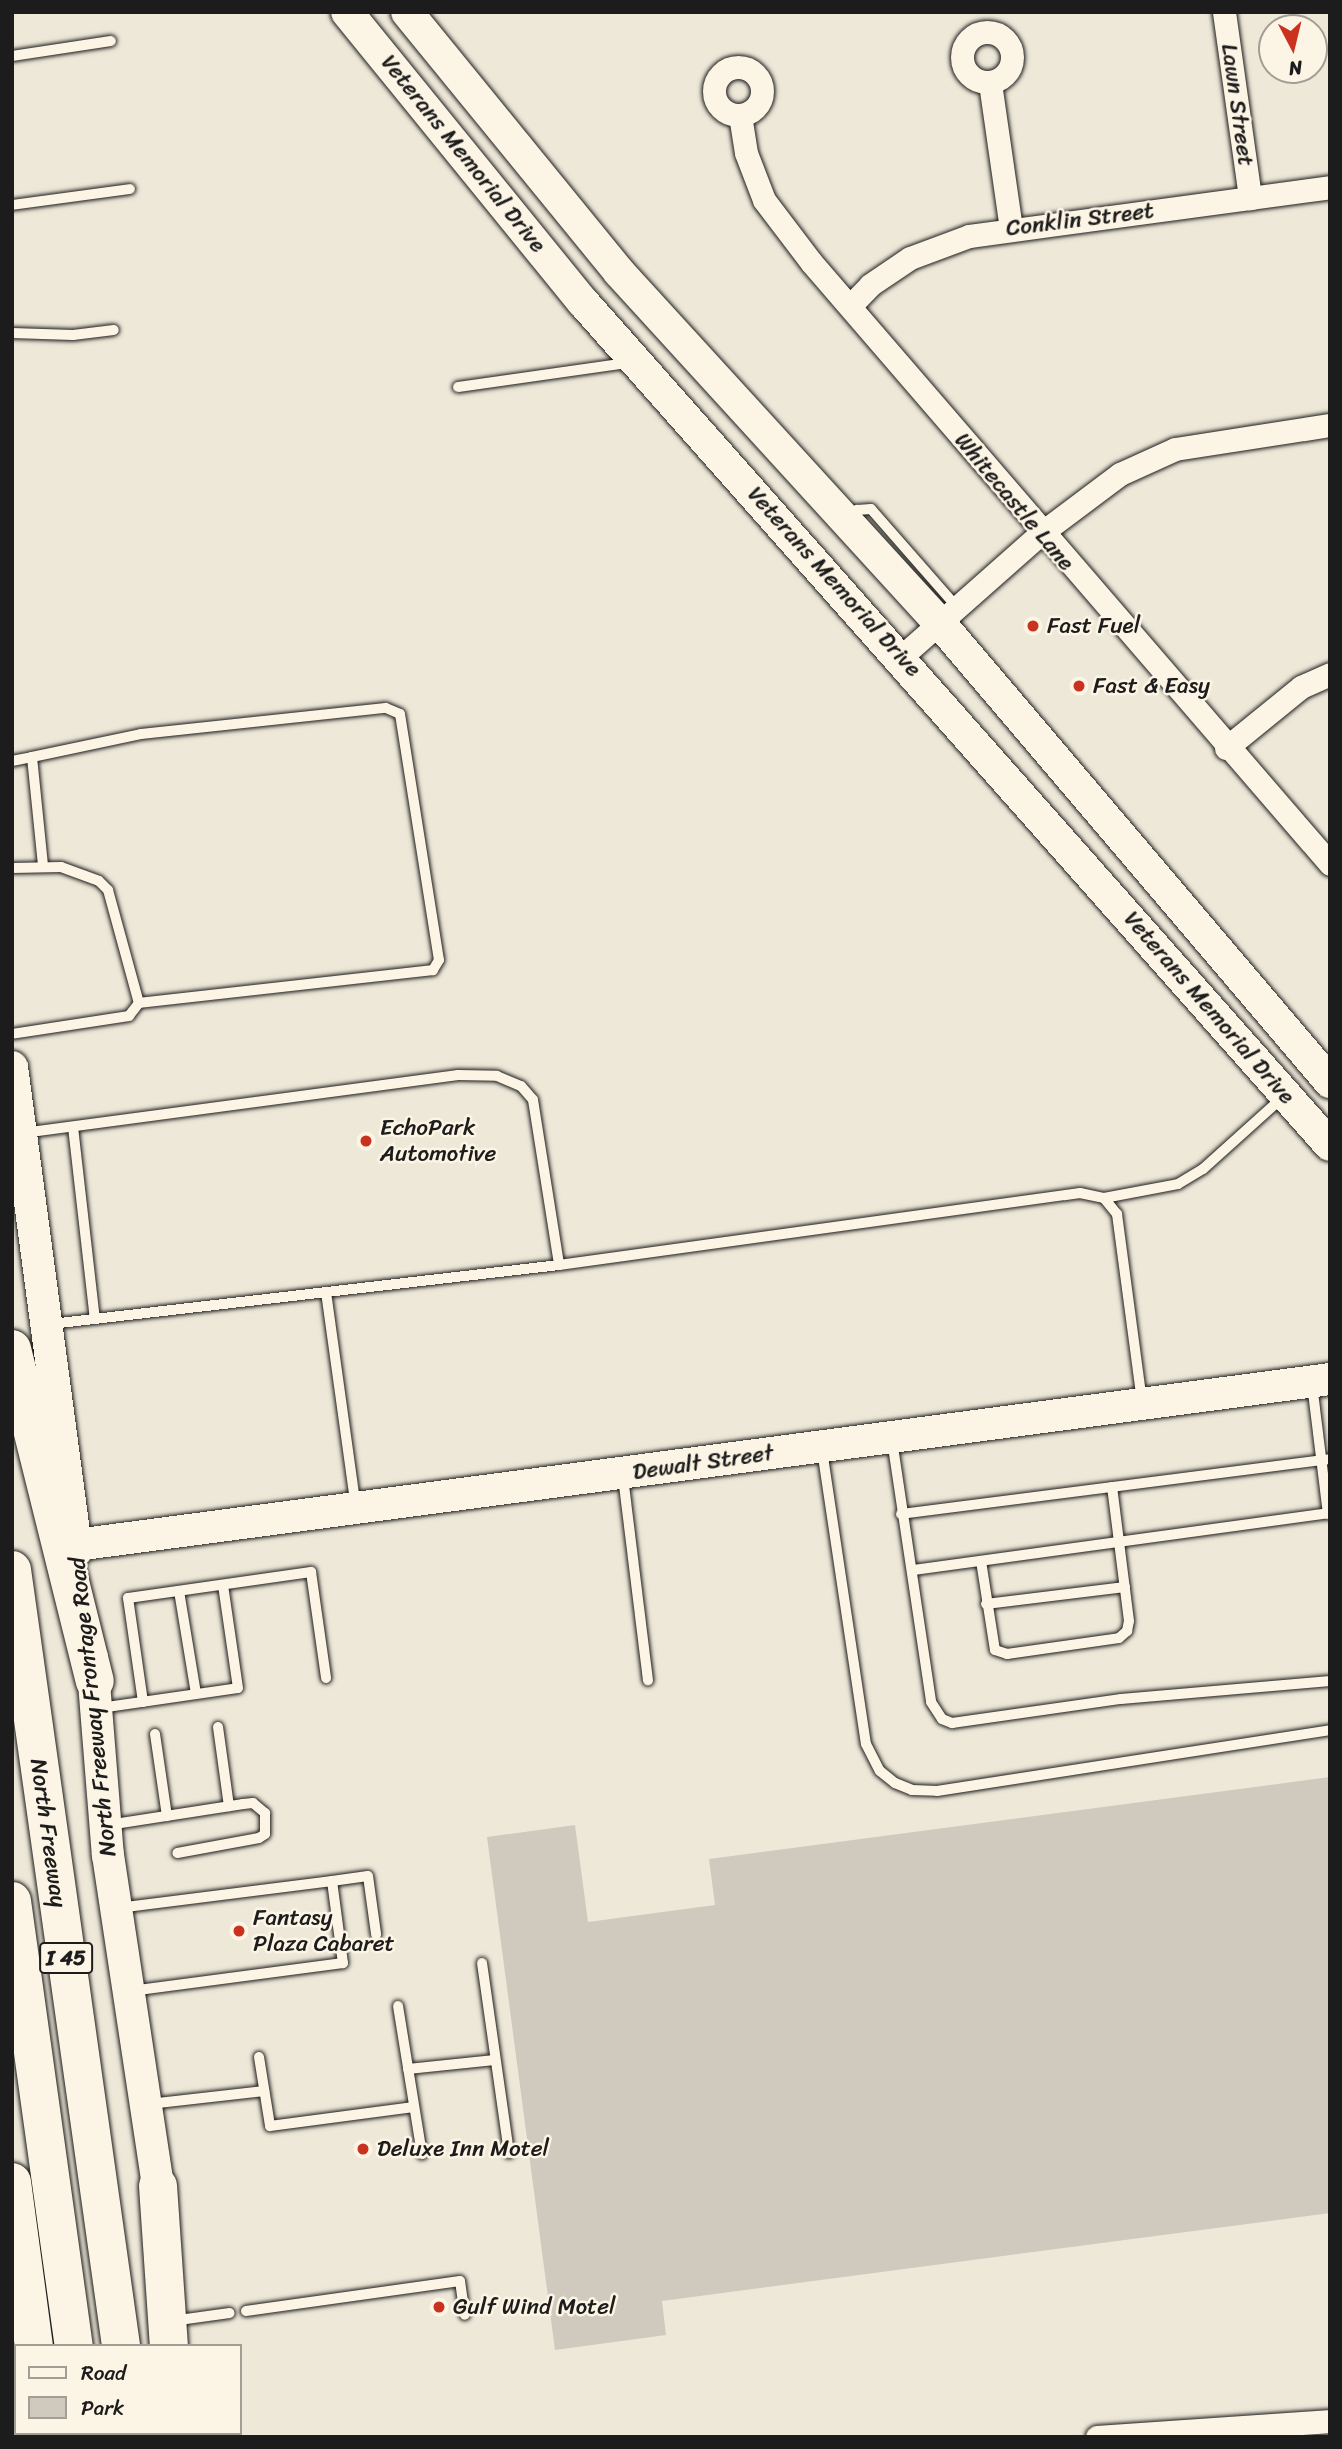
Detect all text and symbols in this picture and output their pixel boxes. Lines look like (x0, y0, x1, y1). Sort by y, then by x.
north arrow (1258, 14, 1328, 84)
street label: Lawn Street (1215, 42, 1259, 168)
street label: Veterans Memorial Drive (374, 49, 552, 259)
text: N (1287, 51, 1304, 86)
street label: Conklin Street (1004, 197, 1156, 243)
street label: Whitecastle Lane (948, 427, 1080, 577)
street label: Veterans Memorial Drive (741, 481, 927, 683)
place label: Fast Fuel (1047, 612, 1141, 640)
marker: Fast Fuel (1025, 618, 1041, 634)
place label: Fast & Easy (1093, 672, 1211, 700)
marker: Fast & Easy (1071, 678, 1087, 694)
street label: Veterans Memorial Drive (1117, 906, 1301, 1110)
place label: EchoPark Automotive (380, 1114, 496, 1168)
marker: EchoPark Automotive (358, 1133, 374, 1149)
street label: Dewalt Street (631, 1439, 775, 1487)
street label: North Freeway Frontage Road (64, 1556, 122, 1858)
street label: North Freeway (24, 1757, 72, 1909)
place label: Fantasy Plaza Cabaret (253, 1904, 393, 1958)
marker: Fantasy Plaza Cabaret (231, 1923, 247, 1939)
road number: I 45 (38, 1940, 94, 1976)
place label: Deluxe Inn Motel (377, 2135, 549, 2163)
marker: Deluxe Inn Motel (355, 2141, 371, 2157)
place label: Gulf Wind Motel (453, 2293, 616, 2321)
marker: Gulf Wind Motel (431, 2299, 447, 2315)
legend (14, 2344, 242, 2435)
text: Road (81, 2354, 126, 2392)
text: Park (81, 2389, 124, 2427)

